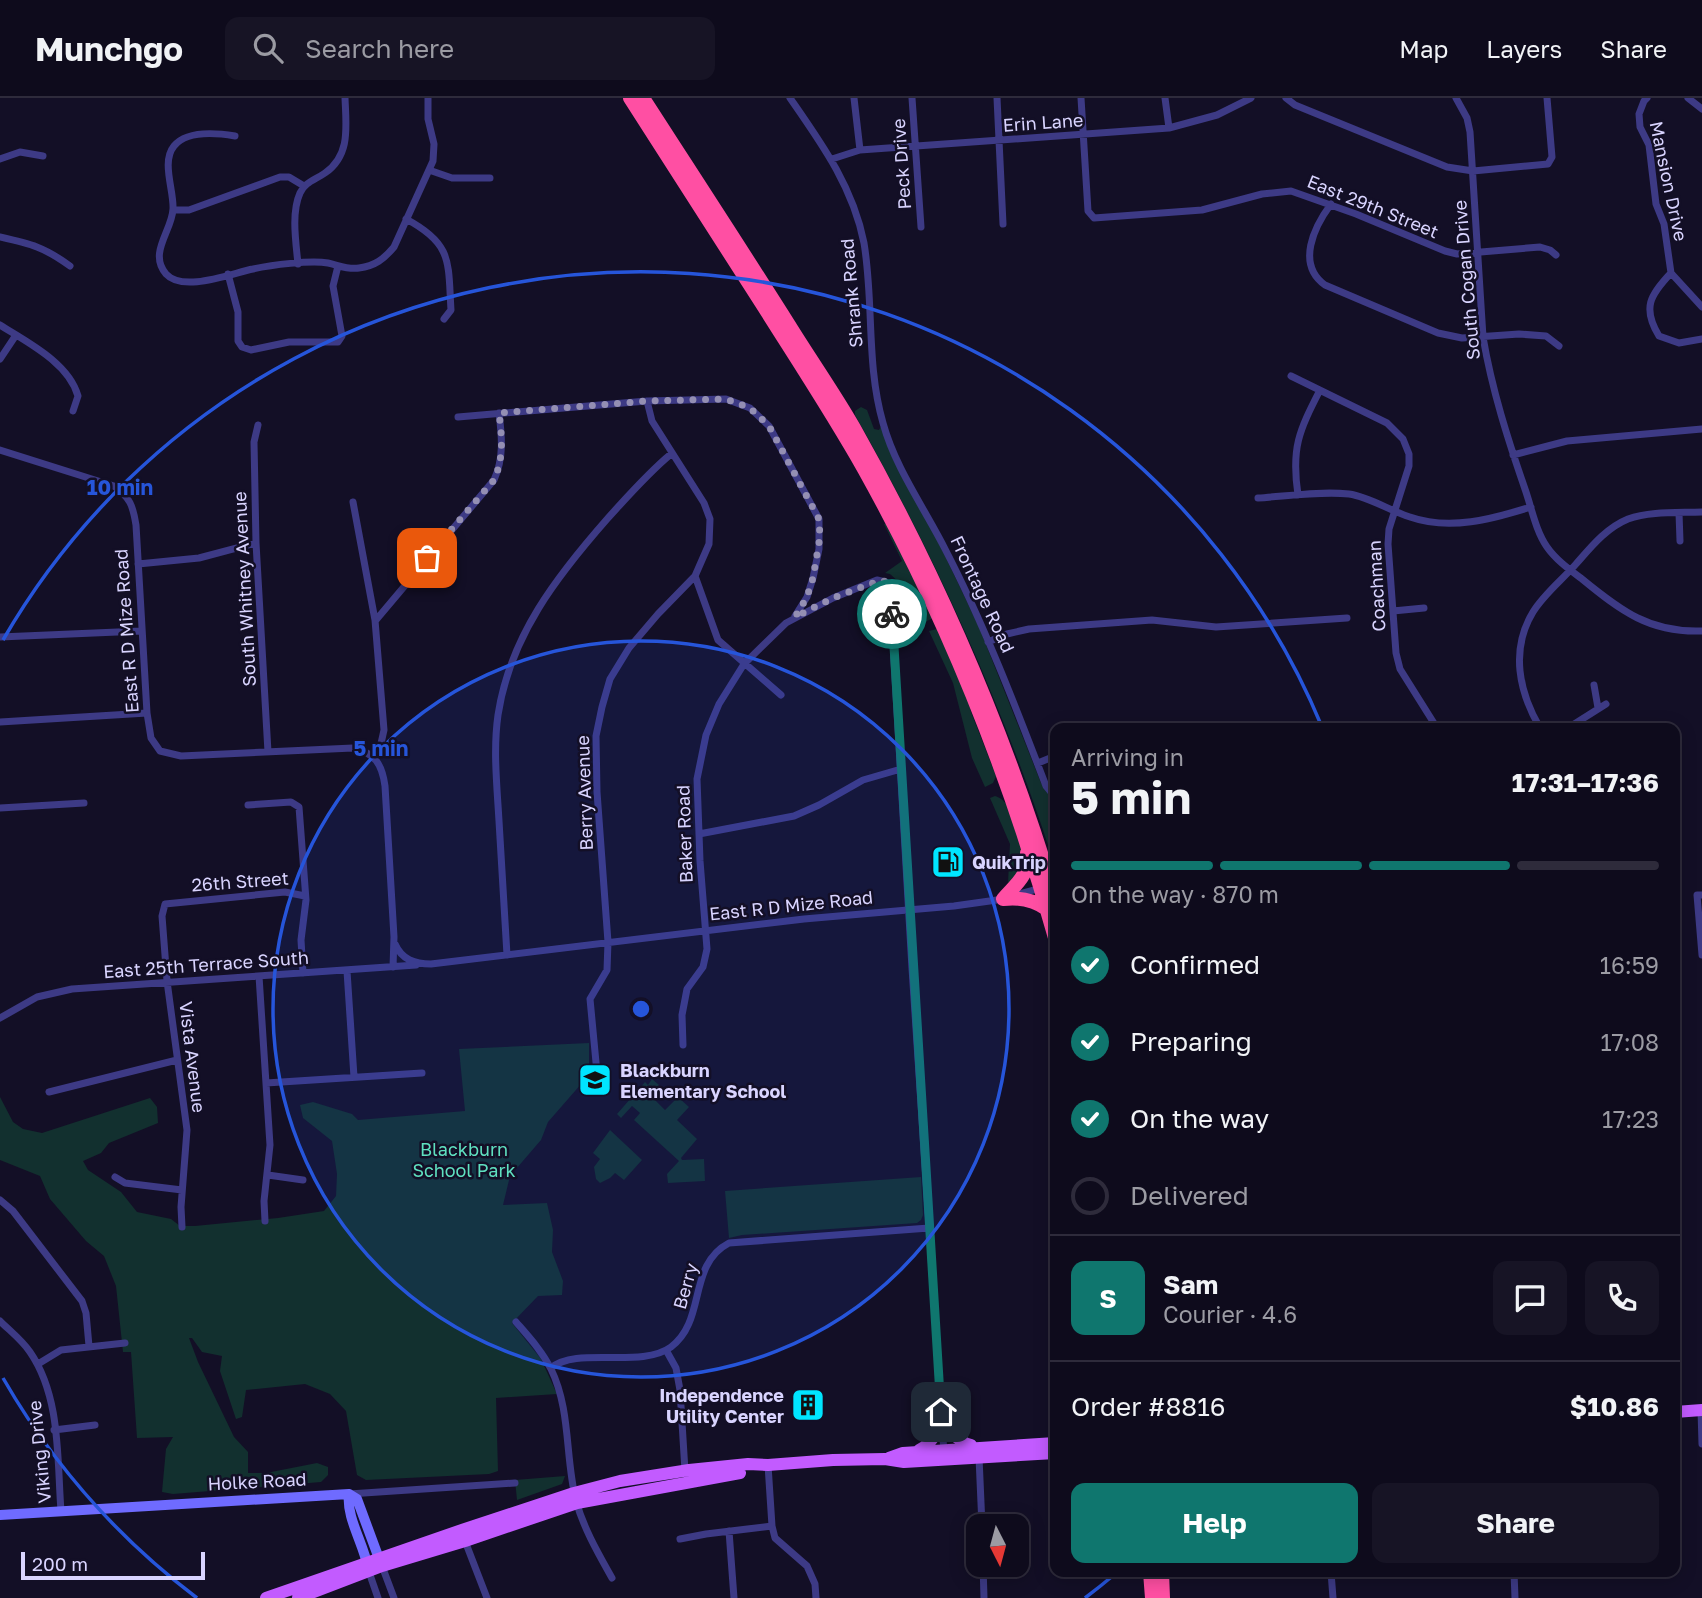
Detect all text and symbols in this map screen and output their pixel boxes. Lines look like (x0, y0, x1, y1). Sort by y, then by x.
search box (225, 17, 715, 80)
text: Munchgo (35, 29, 183, 68)
icon: search (249, 29, 287, 67)
text: Search here (305, 33, 454, 64)
text: Map (1399, 34, 1448, 63)
text: Layers (1486, 34, 1562, 63)
text: Share (1600, 34, 1667, 63)
street label: Erin Lane (1002, 108, 1084, 136)
street label: Peck Drive (887, 118, 915, 210)
street label: Mansion Drive (1646, 119, 1692, 243)
street label: East 29th Street (1304, 170, 1442, 242)
street label: South Cogan Drive (1448, 199, 1484, 361)
street label: Shrank Road (835, 238, 867, 348)
text: 10 min (87, 474, 153, 500)
street label: South Whitney Avenue (228, 491, 260, 687)
pin (397, 528, 457, 588)
street label: Frontage Road (946, 532, 1020, 656)
icon: bag (408, 539, 446, 577)
street label: Coachman (1363, 540, 1389, 632)
street label: East R D Mize Road (109, 548, 143, 714)
courier (857, 579, 927, 649)
icon: bike (873, 595, 911, 633)
text: 5 min (354, 735, 408, 761)
street label: Berry Avenue (571, 735, 597, 851)
text: Arriving in (1071, 743, 1184, 771)
text: 17:31–17:36 (1512, 767, 1659, 798)
text: 5 min (1071, 769, 1191, 824)
street label: Baker Road (671, 785, 697, 883)
fuel station icon: QuikTrip (929, 843, 967, 881)
place label: QuikTrip (972, 851, 1046, 873)
street label: 26th Street (191, 867, 289, 895)
text: On the way · 870 m (1071, 880, 1279, 908)
street label: East R D Mize Road (708, 885, 874, 925)
street label: East 25th Terrace South (102, 946, 310, 982)
icon: check (1071, 946, 1109, 984)
text: Confirmed (1130, 949, 1260, 980)
text: 16:59 (1600, 951, 1659, 979)
centre of rings (629, 997, 653, 1021)
street label: Vista Avenue (175, 1000, 211, 1114)
icon: check (1071, 1023, 1109, 1061)
text: Preparing (1130, 1026, 1252, 1057)
text: 17:08 (1600, 1028, 1659, 1056)
place label: Blackburn Elementary School (620, 1059, 786, 1102)
school or university icon: Blackburn Elementary School (576, 1061, 614, 1099)
icon: check (1071, 1100, 1109, 1138)
text: On the way (1130, 1103, 1269, 1134)
text: 17:23 (1602, 1105, 1659, 1133)
park label: Blackburn School Park (412, 1138, 516, 1181)
text: Delivered (1130, 1180, 1249, 1211)
street label: Berry (668, 1260, 702, 1312)
button: chat (1493, 1261, 1567, 1335)
button: phone (1585, 1261, 1659, 1335)
text: Sam (1163, 1269, 1218, 1300)
text: S (1099, 1283, 1117, 1314)
text: Courier · 4.6 (1163, 1300, 1297, 1328)
pin (911, 1382, 971, 1442)
place label: Independence Utility Center (659, 1384, 784, 1427)
building icon: Independence Utility Center (789, 1386, 827, 1424)
text: Order #8816 (1071, 1391, 1226, 1422)
text: $10.86 (1570, 1391, 1659, 1422)
icon: home (922, 1393, 960, 1431)
street label: Viking Drive (23, 1400, 55, 1504)
street label: Holke Road (207, 1467, 307, 1495)
button: Help (1071, 1483, 1358, 1563)
button: Share (1372, 1483, 1659, 1563)
north arrow (966, 1514, 1029, 1577)
map controls (966, 1514, 1029, 1577)
scale bar (21, 1549, 205, 1581)
text: 200 m (32, 1552, 88, 1575)

